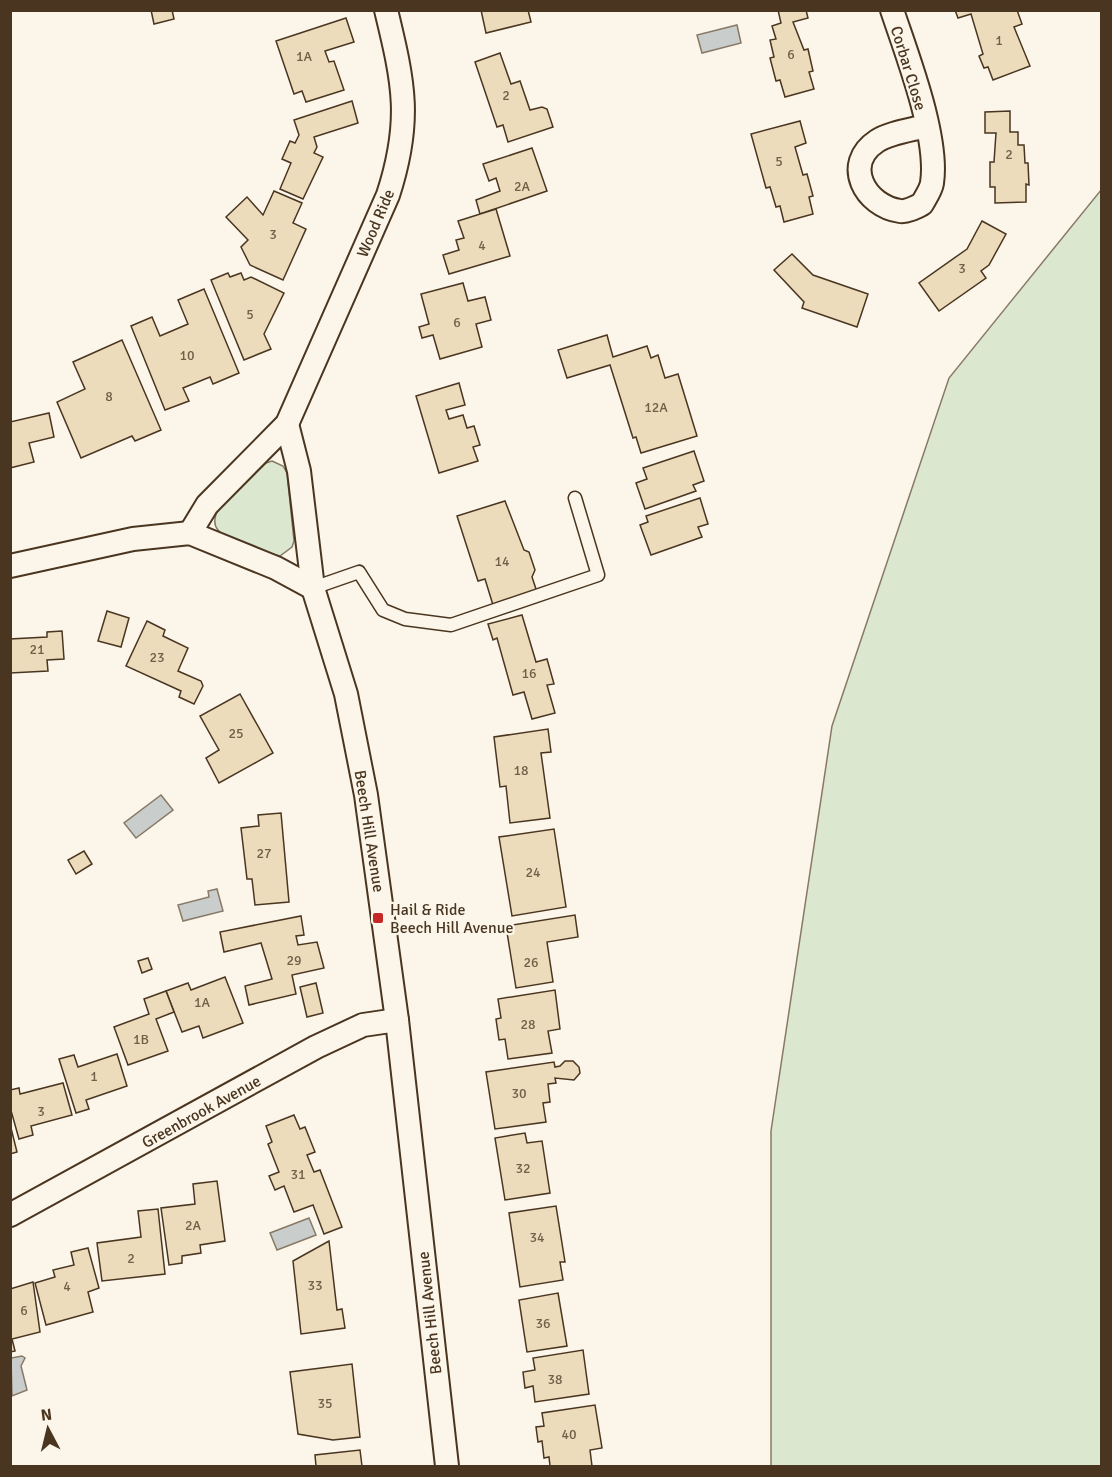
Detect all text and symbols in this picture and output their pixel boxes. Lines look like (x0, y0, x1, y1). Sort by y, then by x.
street label: Corbar Close (886, 24, 930, 113)
house number: 1 (995, 32, 1003, 49)
house number: 6 (787, 46, 795, 63)
house number: 1A (296, 48, 312, 65)
house number: 2 (502, 87, 510, 104)
house number: 2 (1005, 146, 1013, 163)
house number: 5 (775, 153, 783, 170)
house number: 2A (514, 178, 530, 195)
street label: Wood Ride (353, 186, 399, 260)
house number: 3 (269, 226, 277, 243)
house number: 4 (478, 237, 486, 254)
house number: 3 (958, 260, 966, 277)
house number: 5 (246, 306, 254, 323)
house number: 6 (453, 314, 461, 331)
house number: 10 (179, 347, 195, 364)
house number: 8 (105, 388, 113, 405)
house number: 12A (644, 399, 668, 416)
house number: 14 (494, 553, 510, 570)
house number: 21 (29, 641, 45, 658)
house number: 23 (149, 649, 165, 666)
house number: 16 (521, 665, 537, 682)
house number: 25 (228, 725, 244, 742)
house number: 18 (513, 762, 529, 779)
street label: Beech Hill Avenue (349, 769, 389, 894)
house number: 27 (256, 845, 272, 862)
house number: 24 (525, 864, 541, 881)
place label: Hail & Ride Beech Hill Avenue (390, 900, 513, 938)
marker: Hail & Ride Beech Hill Avenue (371, 911, 385, 925)
house number: 29 (286, 952, 302, 969)
house number: 26 (523, 954, 539, 971)
house number: 1A (194, 994, 210, 1011)
house number: 28 (520, 1016, 536, 1033)
house number: 1B (133, 1031, 149, 1048)
house number: 1 (90, 1068, 98, 1085)
street label: Greenbrook Avenue (139, 1071, 264, 1153)
house number: 30 (511, 1085, 527, 1102)
house number: 3 (37, 1103, 45, 1120)
house number: 32 (515, 1160, 531, 1177)
house number: 31 (290, 1166, 306, 1183)
house number: 2A (185, 1217, 201, 1234)
house number: 34 (529, 1229, 545, 1246)
house number: 2 (127, 1250, 135, 1267)
street label: Beech Hill Avenue (414, 1250, 446, 1375)
house number: 33 (307, 1277, 323, 1294)
house number: 4 (63, 1278, 71, 1295)
house number: 6 (20, 1302, 28, 1319)
house number: 36 (535, 1315, 551, 1332)
house number: 38 (547, 1371, 563, 1388)
house number: 35 (317, 1395, 333, 1412)
north arrow (18, 1399, 78, 1459)
text: N (40, 1405, 53, 1426)
house number: 40 (561, 1426, 577, 1443)

